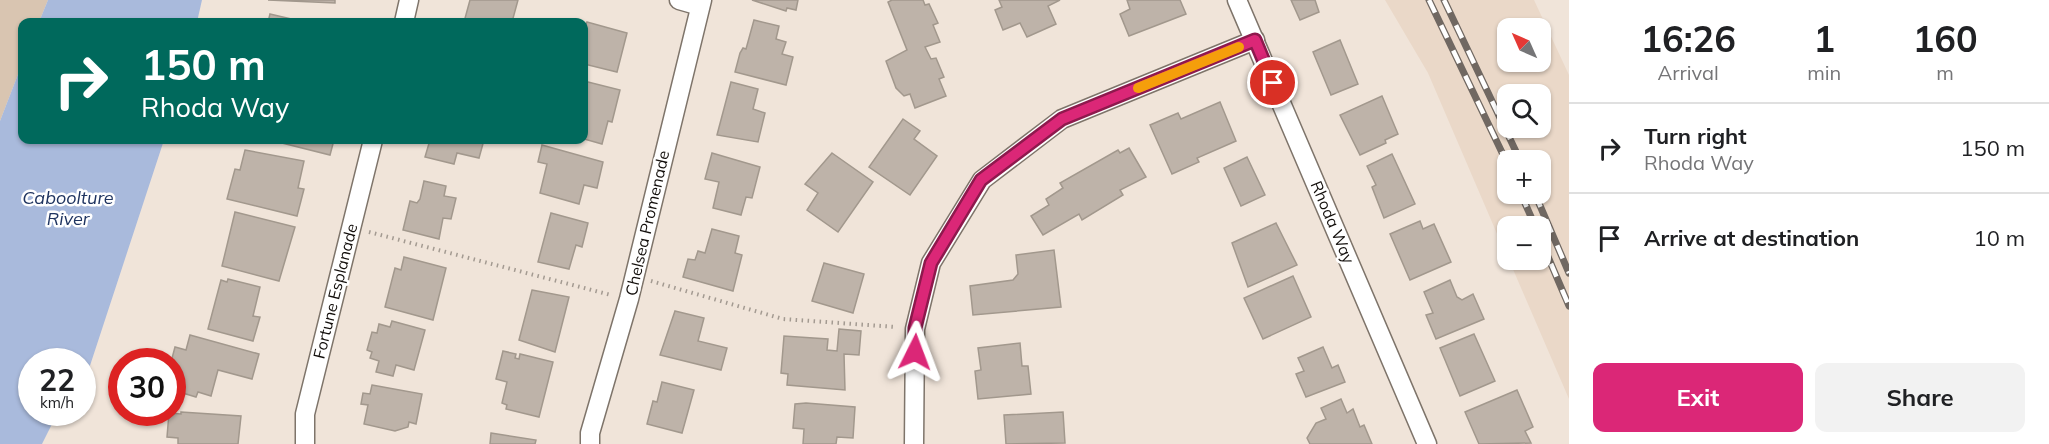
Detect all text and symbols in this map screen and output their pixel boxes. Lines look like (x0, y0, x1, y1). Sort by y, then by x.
text: 16:26 (1640, 16, 1736, 61)
text: 1 (1813, 16, 1835, 61)
text: 160 (1913, 16, 1978, 61)
north arrow (1497, 18, 1551, 72)
map controls (1497, 18, 1551, 270)
text: 150 m (141, 38, 266, 91)
icon: right (42, 42, 120, 120)
pin (1247, 57, 1298, 108)
text: Arrival (1658, 60, 1719, 85)
text: min (1807, 60, 1841, 85)
text: m (1936, 60, 1954, 85)
icon: arrive (1256, 66, 1289, 99)
button: search (1497, 84, 1551, 138)
text: Rhoda Way (141, 90, 289, 124)
text: Turn right (1644, 122, 1747, 150)
icon: right (1593, 132, 1626, 165)
text: 150 m (1960, 134, 2025, 162)
street label: Chelsea Promenade (621, 148, 673, 298)
button: + (1497, 150, 1551, 204)
text: Rhoda Way (1644, 150, 1754, 175)
street label: Rhoda Way (1307, 178, 1360, 267)
water label: Caboolture River (22, 186, 114, 230)
button: − (1497, 216, 1551, 270)
street label: Fortune Esplanade (309, 221, 361, 361)
icon: arrive (1593, 222, 1626, 255)
text: Arrive at destination (1644, 224, 1859, 252)
text: 10 m (1974, 224, 2025, 252)
position arrow (883, 320, 947, 384)
speed limit sign: 30 (108, 348, 186, 426)
text: 22 (39, 361, 75, 399)
button: Exit (1593, 363, 1803, 432)
button: Share (1815, 363, 2025, 432)
text: km/h (40, 393, 74, 412)

